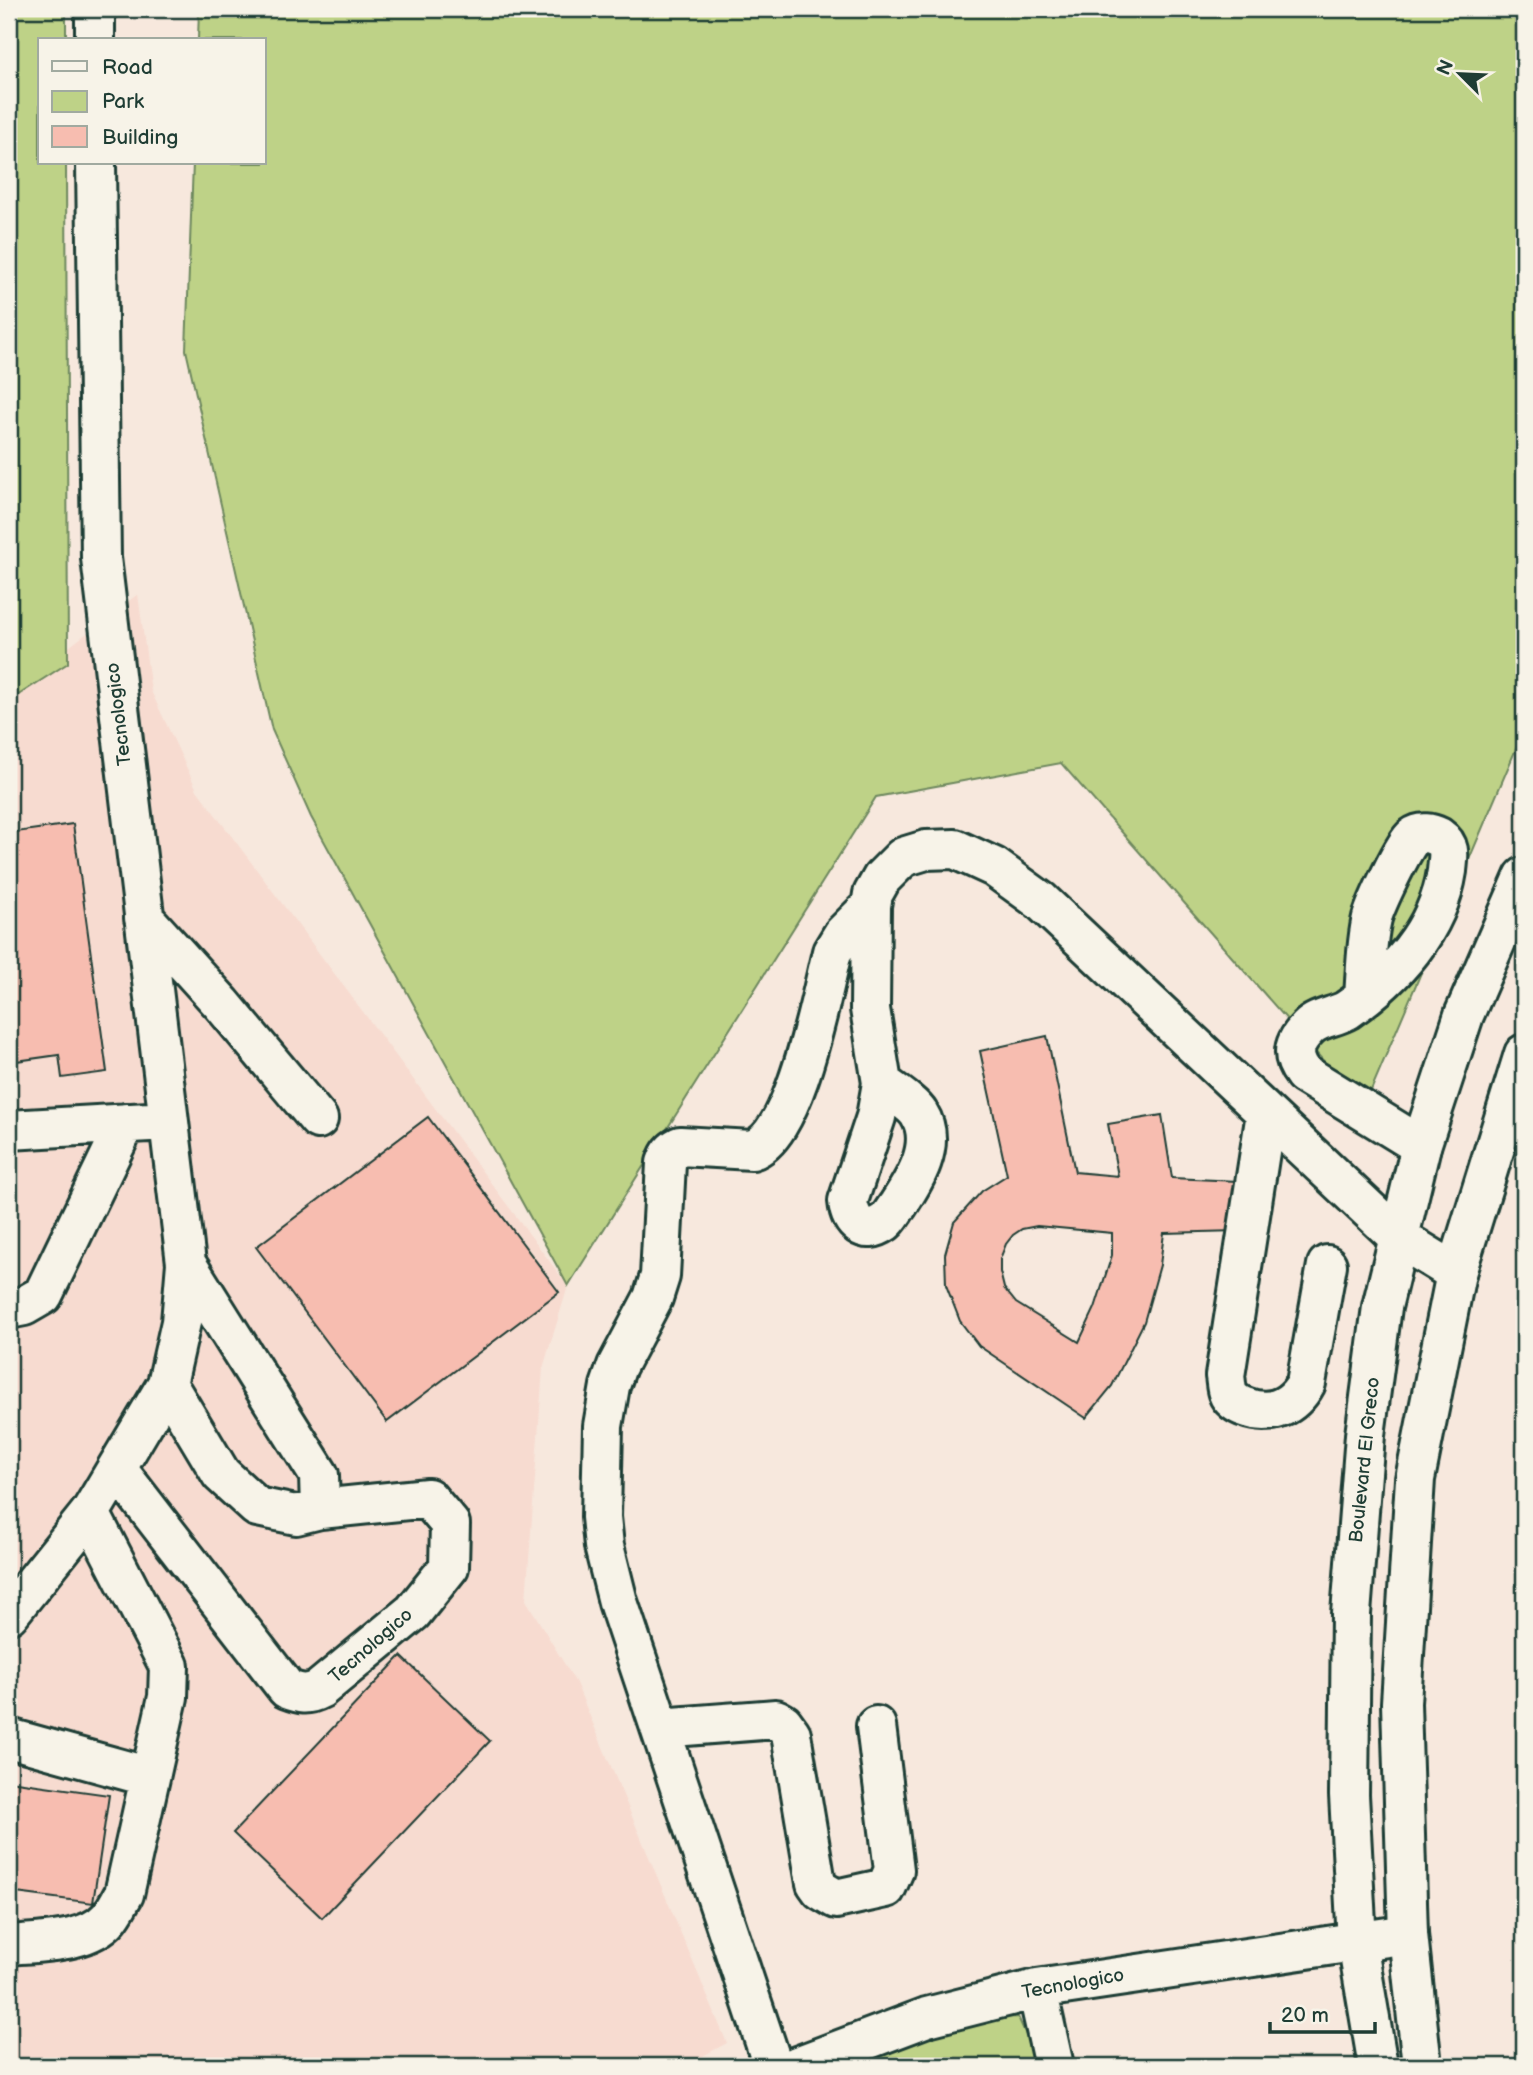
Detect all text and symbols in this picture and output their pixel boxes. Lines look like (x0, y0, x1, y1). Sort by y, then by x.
legend (38, 38, 266, 164)
north arrow (1424, 38, 1494, 108)
text: Road (102, 55, 153, 80)
text: N (1432, 56, 1459, 79)
text: Park (102, 89, 145, 114)
text: Building (102, 125, 178, 150)
street label: Tecnologico (101, 661, 137, 767)
street label: Boulevard El Greco (1345, 1376, 1385, 1544)
street label: Tecnologico (324, 1603, 418, 1689)
street label: Tecnologico (1020, 1964, 1126, 2004)
scale bar (1270, 1991, 1376, 2035)
text: 20 m (1281, 2003, 1329, 2028)

